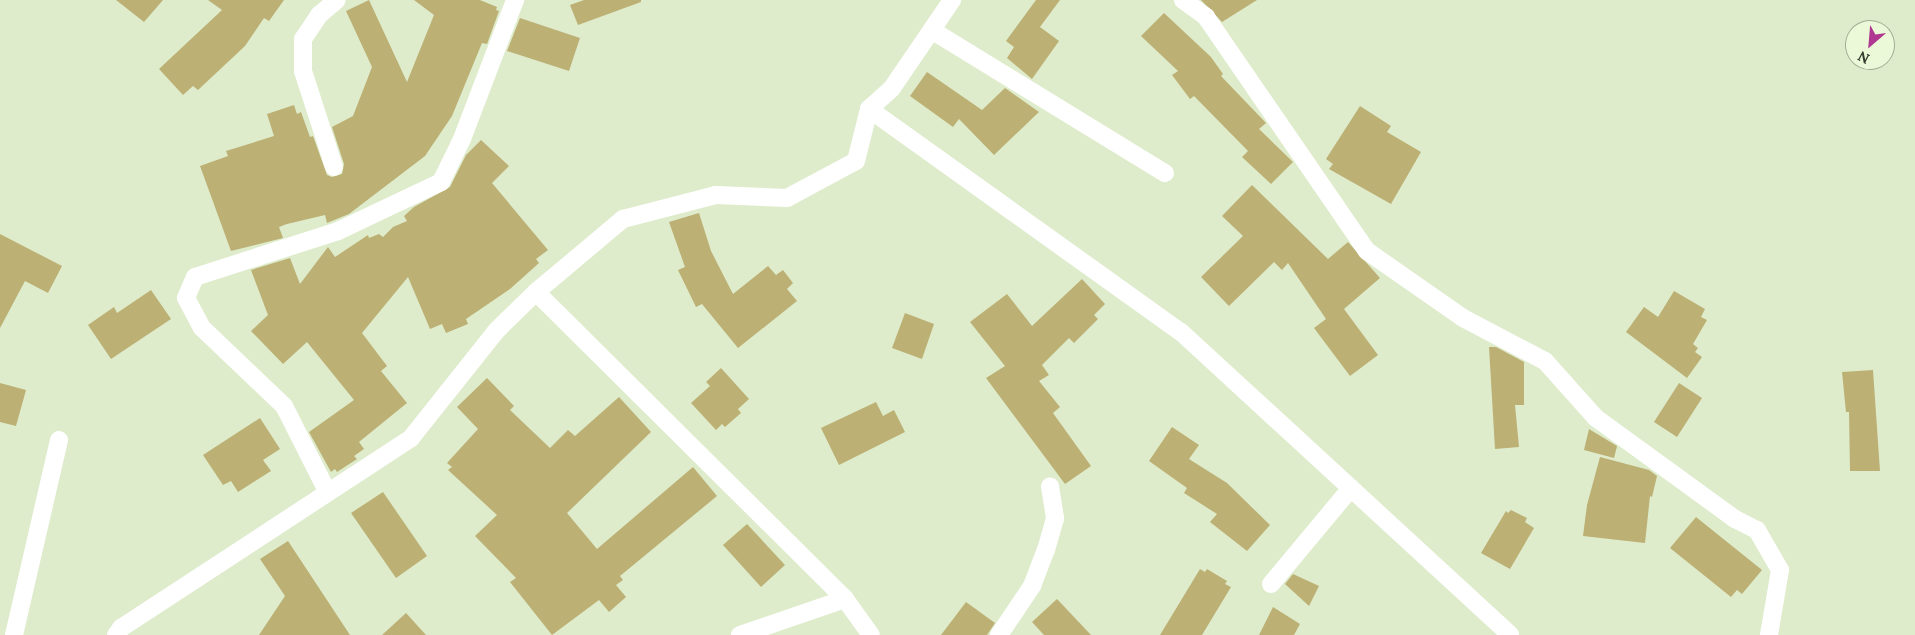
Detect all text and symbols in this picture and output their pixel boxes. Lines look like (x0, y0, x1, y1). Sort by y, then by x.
north arrow (1845, 20, 1895, 70)
text: N (1855, 47, 1873, 68)

